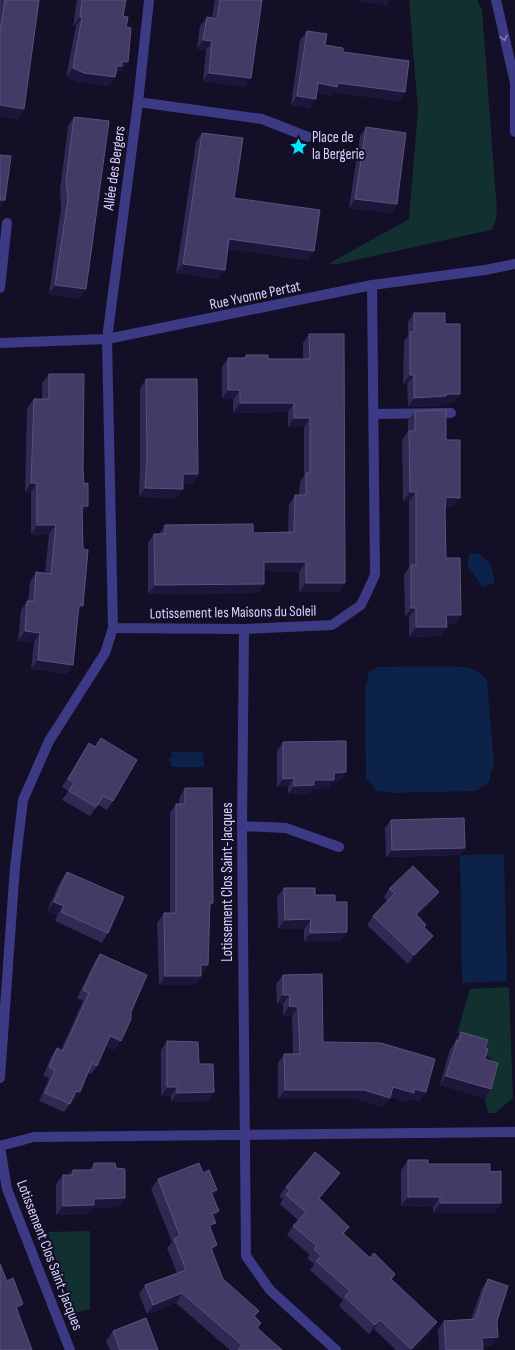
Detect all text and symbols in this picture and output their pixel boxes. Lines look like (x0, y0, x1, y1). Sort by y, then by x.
one-way arrow (500, 35, 508, 41)
street label: Allée des Bergers (99, 125, 130, 212)
place label: Place de la Bergerie (312, 128, 365, 164)
place icon: Place de la Bergerie (289, 136, 309, 156)
street label: Rue Yvonne Pertat (208, 276, 303, 314)
street label: Lotissement les Maisons du Soleil (150, 602, 316, 623)
street label: Lotissement Clos Saint-Jacques (218, 802, 237, 962)
street label: Lotissement Clos Saint-Jacques (12, 1177, 87, 1333)

